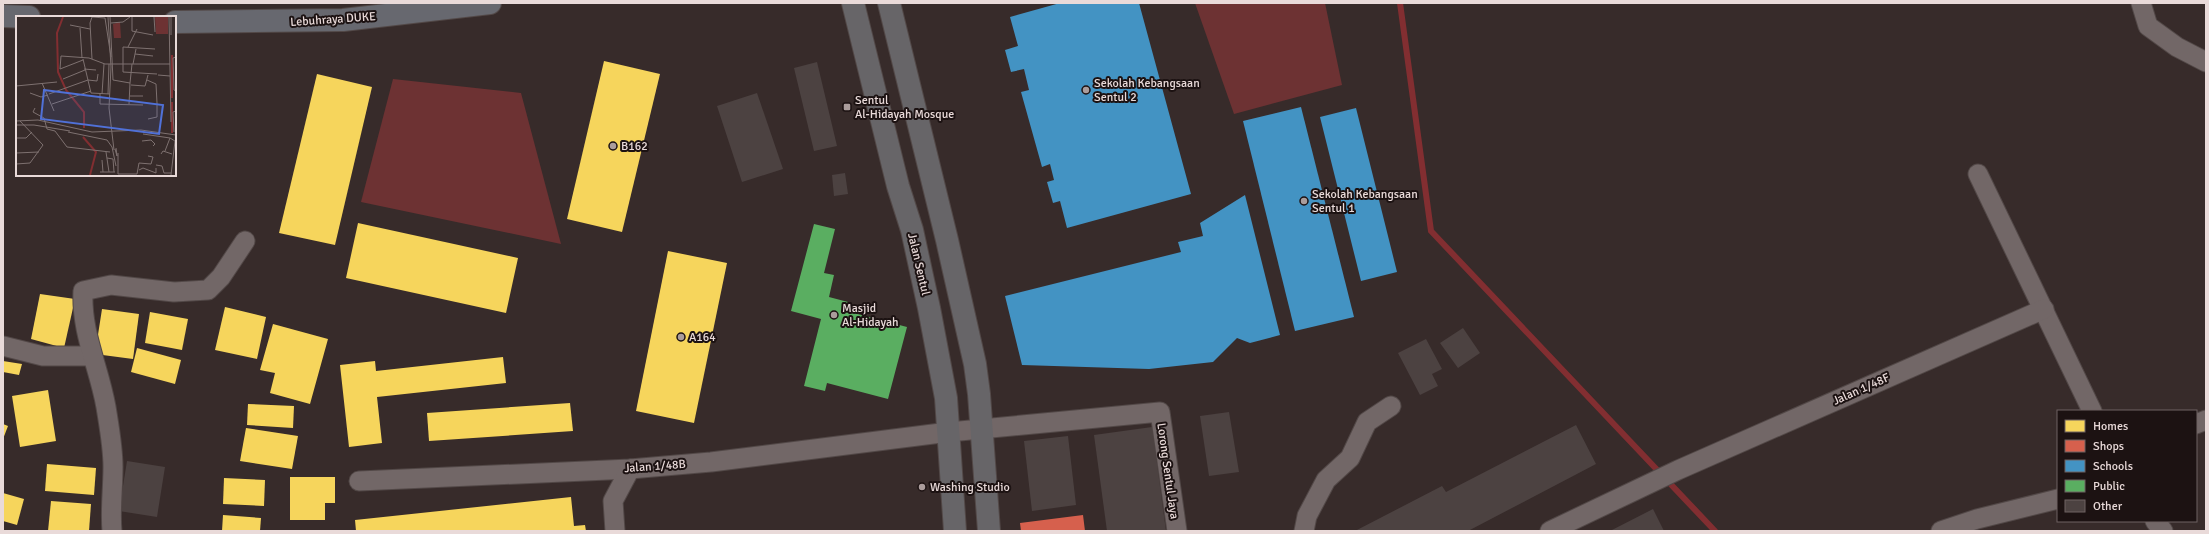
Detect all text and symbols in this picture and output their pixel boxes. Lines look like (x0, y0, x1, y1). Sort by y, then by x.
street label: Lebuhraya DUKE (290, 9, 376, 30)
inset map (16, 16, 176, 176)
place label: Sekolah Kebangsaan Sentul 2 (1094, 76, 1200, 105)
marker: Sekolah Kebangsaan Sentul 2 (1081, 85, 1091, 95)
place label: Sentul Al-Hidayah Mosque (855, 93, 954, 122)
marker: Sentul Al-Hidayah Mosque (842, 102, 852, 112)
place label: B162 (621, 139, 648, 154)
marker: B162 (608, 141, 618, 151)
place label: Sekolah Kebangsaan Sentul 1 (1312, 187, 1418, 216)
marker: Sekolah Kebangsaan Sentul 1 (1299, 196, 1309, 206)
street label: Jalan Sentul (904, 232, 933, 297)
place label: Masjid Al-Hidayah (842, 301, 899, 330)
marker: Masjid Al-Hidayah (829, 310, 839, 320)
place label: A164 (689, 330, 716, 345)
marker: A164 (676, 332, 686, 342)
street label: Jalan 1/48F (1830, 370, 1892, 409)
legend (2057, 410, 2197, 522)
text: Homes (2093, 419, 2128, 434)
street label: Lorong Sentul Jaya (1153, 422, 1182, 520)
text: Shops (2093, 439, 2124, 454)
street label: Jalan 1/48B (624, 457, 686, 476)
text: Schools (2093, 459, 2133, 474)
text: Public (2093, 479, 2125, 494)
place label: Washing Studio (930, 480, 1010, 495)
marker: Washing Studio (917, 482, 927, 492)
text: Other (2093, 499, 2123, 514)

